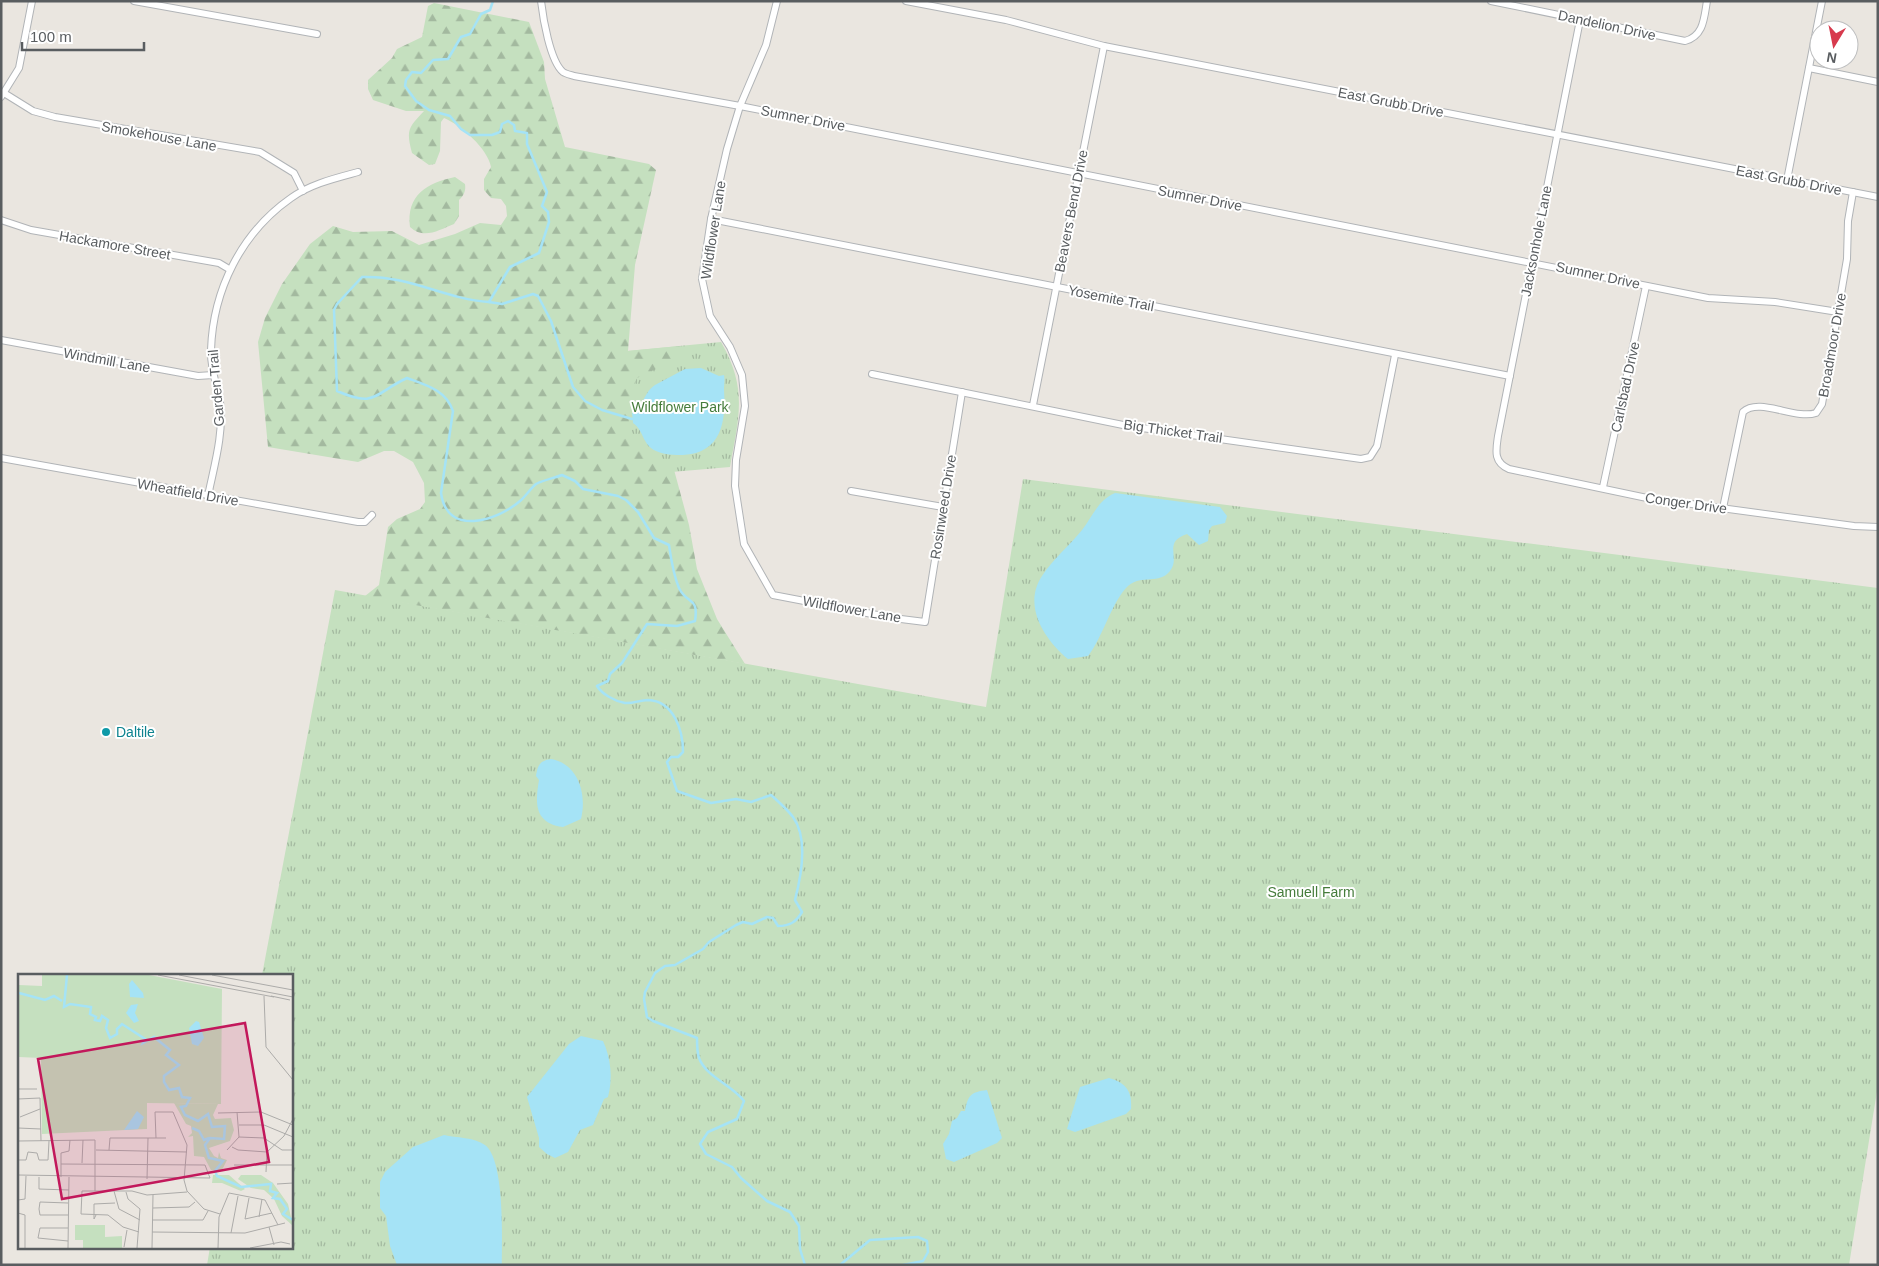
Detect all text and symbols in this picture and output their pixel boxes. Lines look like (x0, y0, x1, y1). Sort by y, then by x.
street label: Dandelion Drive (1557, 7, 1658, 43)
scale bar (22, 20, 145, 52)
north arrow (1809, 20, 1859, 70)
text: 100 m (30, 28, 72, 45)
text: N (1825, 49, 1838, 67)
street label: East Grubb Drive (1337, 84, 1445, 120)
street label: Sumner Drive (759, 102, 847, 134)
street label: Smokehouse Lane (100, 118, 218, 154)
street label: Beavers Bend Drive (1051, 148, 1091, 274)
street label: East Grubb Drive (1735, 162, 1843, 198)
street label: Wildflower Lane (697, 179, 729, 280)
street label: Sumner Drive (1156, 182, 1244, 214)
street label: Jacksonhole Lane (1517, 184, 1555, 298)
street label: Hackamore Street (58, 227, 172, 263)
street label: Sumner Drive (1554, 258, 1642, 292)
street label: Yosemite Trail (1067, 282, 1155, 314)
street label: Broadmoor Drive (1815, 291, 1849, 398)
street label: Carlsbad Drive (1608, 340, 1642, 434)
street label: Windmill Lane (62, 344, 152, 376)
street label: Garden Trail (205, 349, 227, 427)
park label: Wildflower Park (631, 399, 730, 415)
street label: Big Thicket Trail (1123, 416, 1223, 446)
street label: Rosinweed Drive (927, 453, 959, 561)
street label: Wheatfield Drive (136, 475, 240, 509)
street label: Conger Drive (1644, 489, 1728, 517)
street label: Wildflower Lane (802, 592, 903, 626)
place label: Daltile (116, 724, 155, 740)
marker: Daltile (100, 726, 112, 738)
park label: Samuell Farm (1267, 884, 1355, 900)
inset map (18, 974, 292, 1248)

